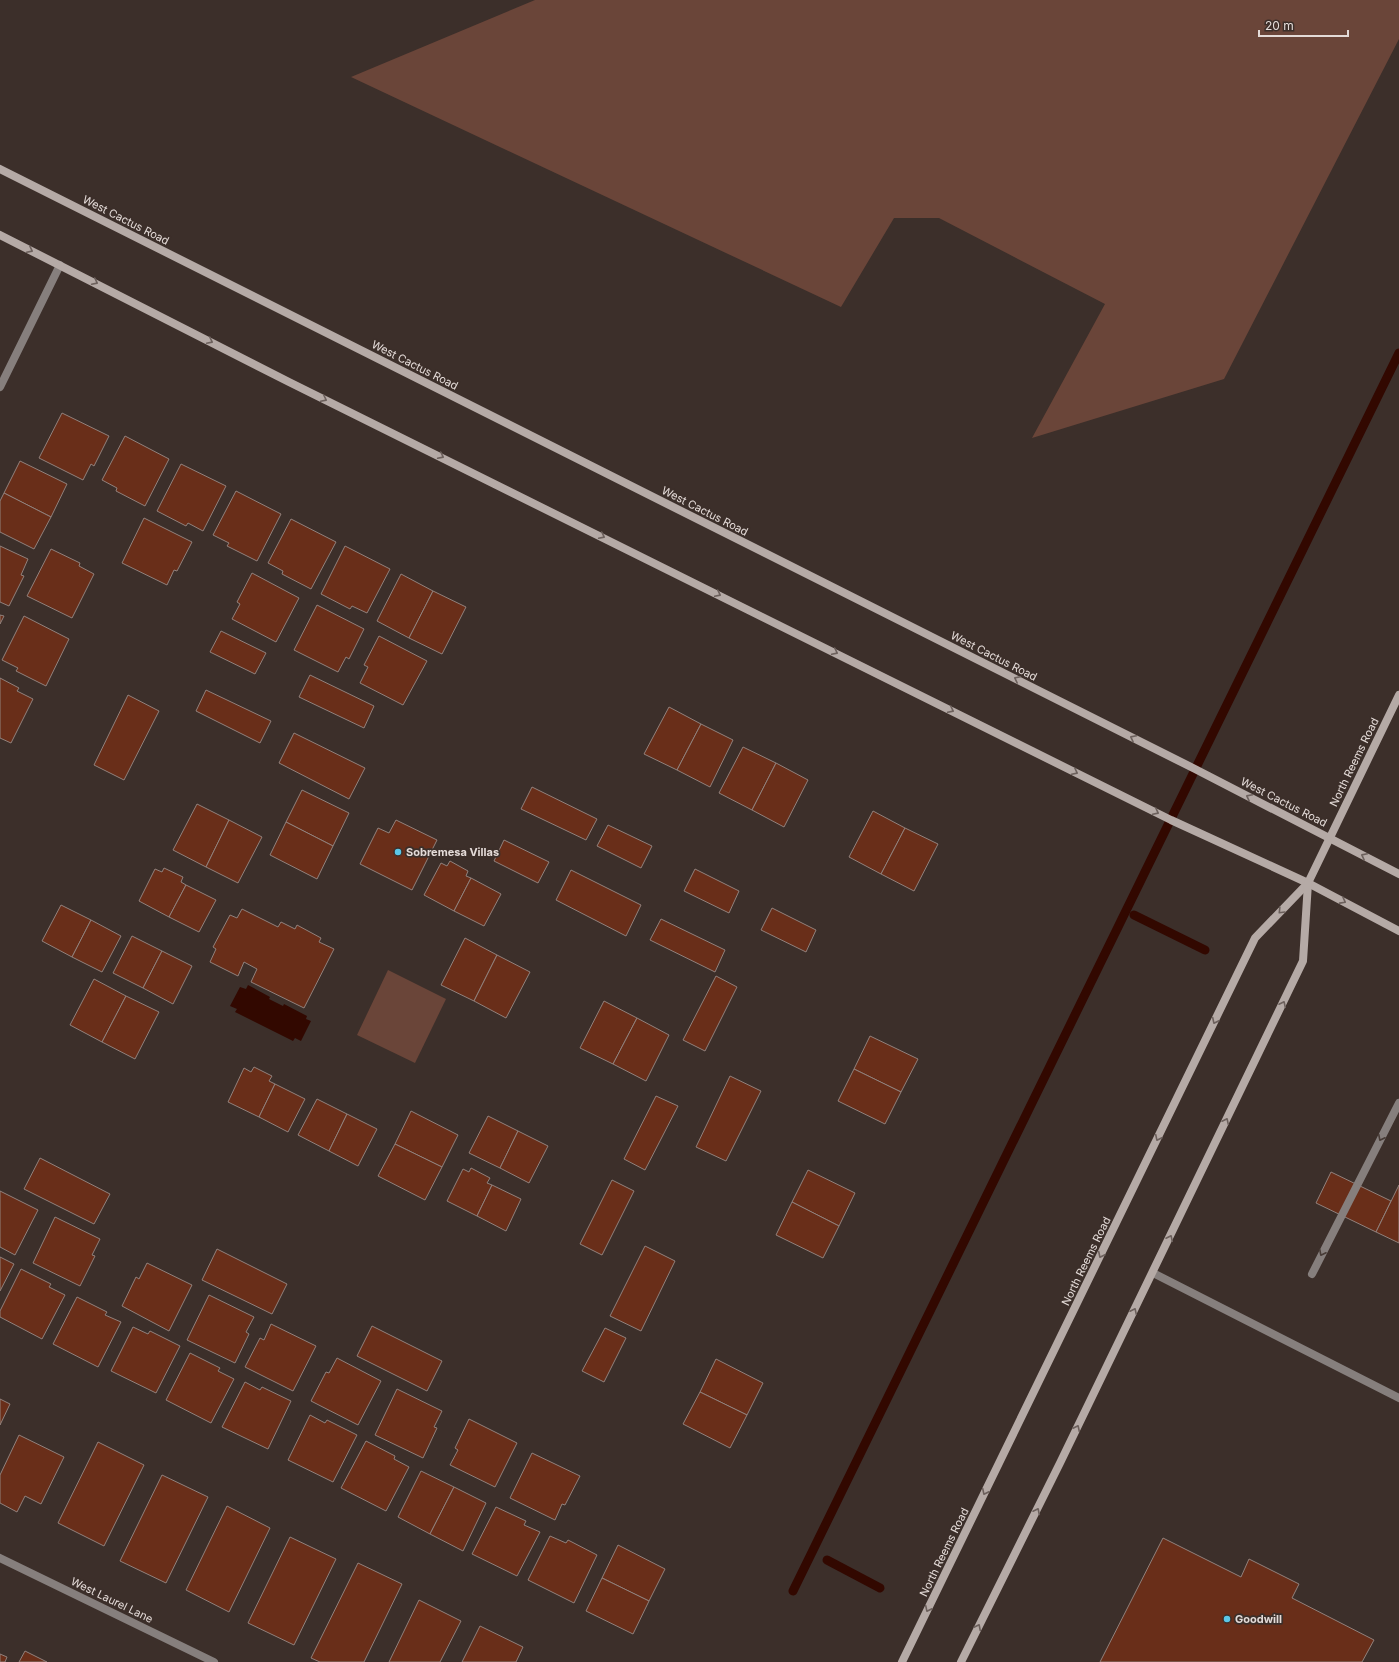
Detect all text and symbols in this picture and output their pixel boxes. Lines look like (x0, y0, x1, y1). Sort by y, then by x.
scale bar (1259, 12, 1348, 38)
text: 20 m (1265, 18, 1294, 33)
street label: West Cactus Road (80, 192, 172, 248)
one-way arrow (26, 245, 33, 252)
one-way arrow (90, 278, 98, 285)
one-way arrow (206, 337, 214, 344)
street label: West Cactus Road (369, 337, 461, 393)
one-way arrow (320, 394, 328, 402)
one-way arrow (437, 451, 444, 459)
street label: West Cactus Road (659, 483, 751, 539)
one-way arrow (598, 531, 605, 539)
one-way arrow (714, 589, 721, 597)
street label: West Cactus Road (948, 628, 1040, 684)
one-way arrow (830, 647, 838, 655)
one-way arrow (1013, 677, 1021, 684)
one-way arrow (947, 705, 954, 713)
street label: North Reems Road (1326, 715, 1382, 809)
one-way arrow (1129, 735, 1137, 743)
one-way arrow (1071, 767, 1078, 775)
street label: West Cactus Road (1238, 774, 1330, 830)
one-way arrow (1245, 794, 1253, 801)
one-way arrow (1151, 807, 1159, 815)
place label: Sobremesa Villas (406, 845, 499, 859)
marker: Sobremesa Villas (393, 847, 403, 857)
one-way arrow (1361, 853, 1369, 861)
one-way arrow (1338, 896, 1346, 904)
one-way arrow (1278, 906, 1286, 914)
one-way arrow (1278, 1001, 1286, 1008)
one-way arrow (1212, 1017, 1220, 1024)
one-way arrow (1221, 1118, 1229, 1125)
one-way arrow (1155, 1134, 1163, 1141)
one-way arrow (1378, 1134, 1386, 1141)
street label: North Reems Road (1058, 1214, 1114, 1308)
one-way arrow (1165, 1235, 1173, 1242)
one-way arrow (1319, 1249, 1327, 1257)
one-way arrow (1098, 1251, 1106, 1258)
one-way arrow (1129, 1308, 1137, 1316)
one-way arrow (1072, 1425, 1080, 1433)
one-way arrow (982, 1488, 990, 1495)
street label: North Reems Road (916, 1505, 972, 1599)
one-way arrow (1032, 1508, 1039, 1515)
street label: West Laurel Lane (69, 1574, 155, 1626)
one-way arrow (925, 1605, 933, 1612)
place label: Goodwill (1235, 1612, 1282, 1626)
marker: Goodwill (1222, 1614, 1232, 1624)
one-way arrow (974, 1624, 981, 1631)

